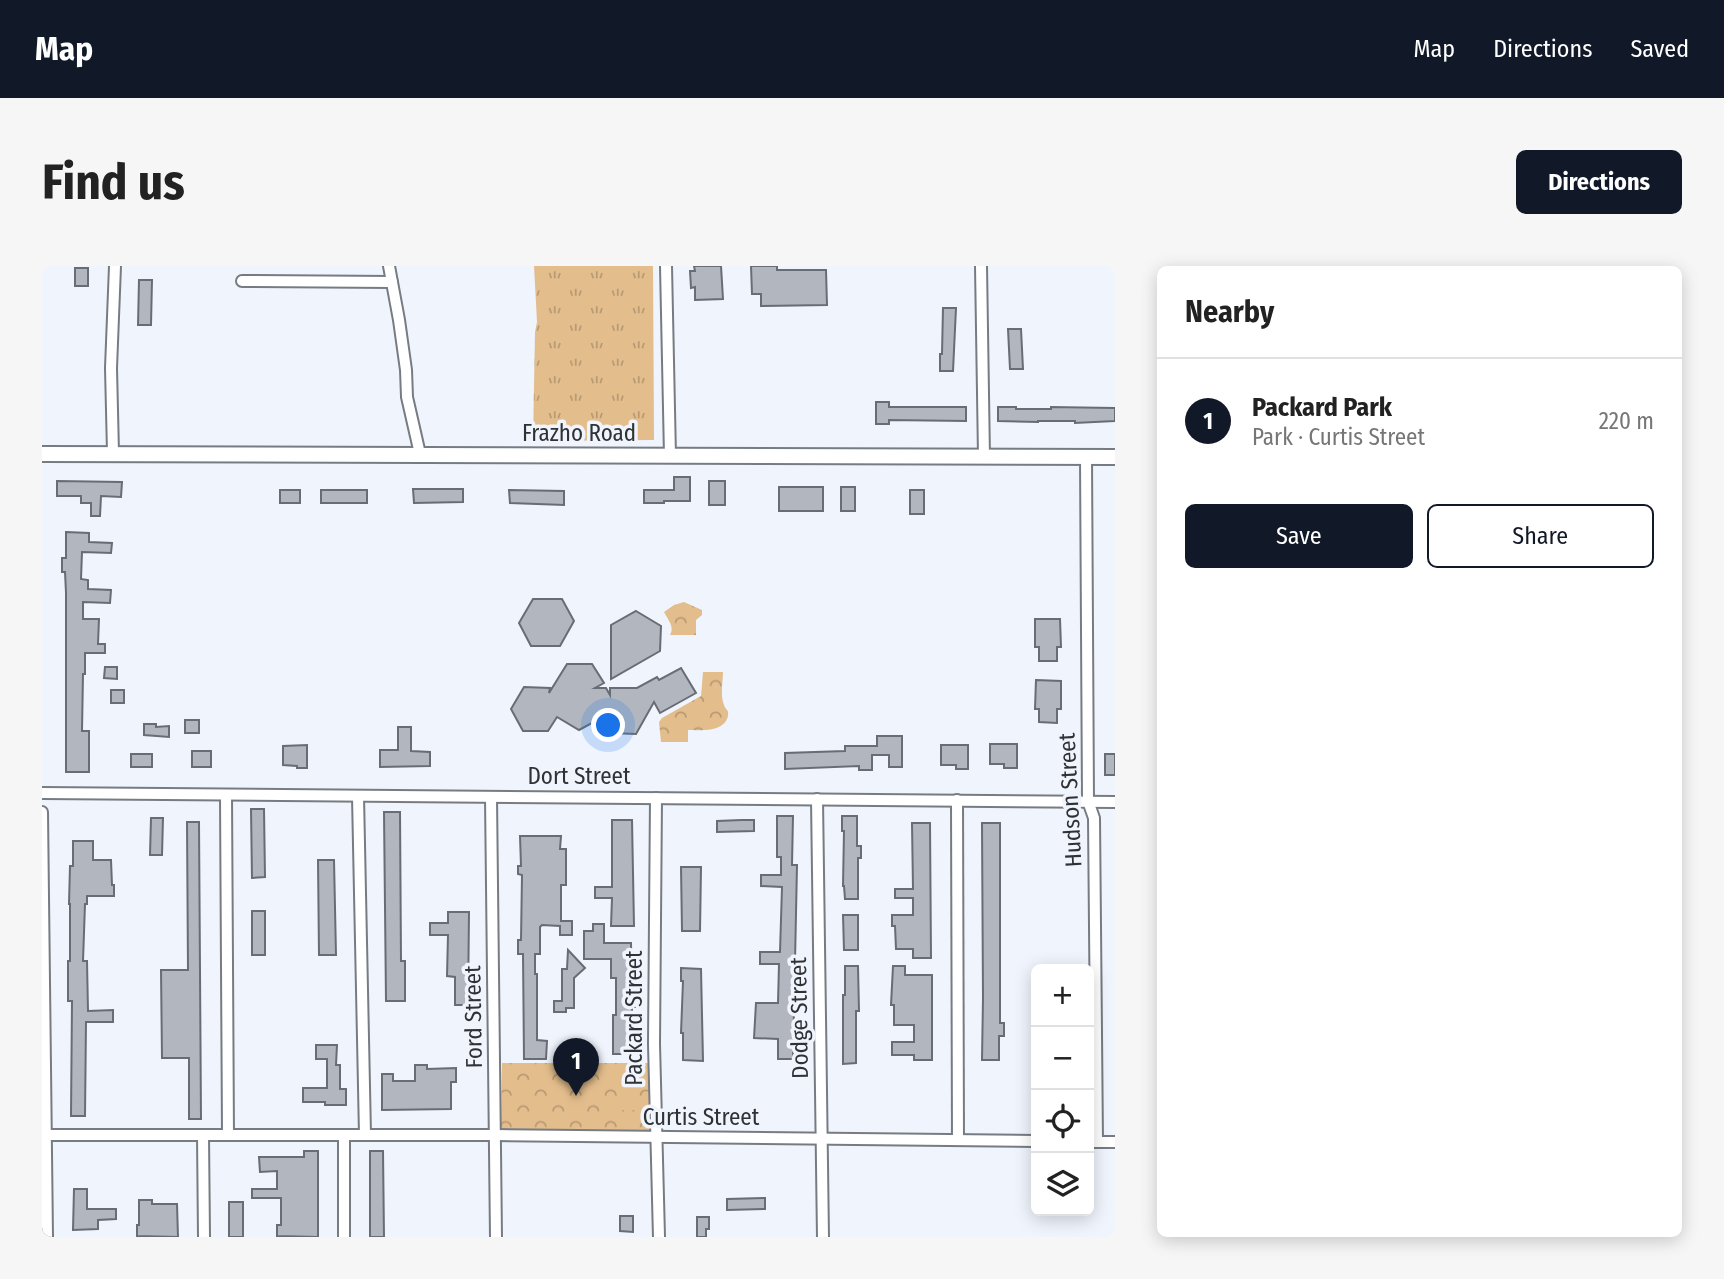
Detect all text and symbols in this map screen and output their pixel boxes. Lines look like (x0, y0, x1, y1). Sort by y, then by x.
text: Map (35, 29, 93, 69)
text: Map (1414, 35, 1455, 63)
text: Directions (1493, 35, 1592, 63)
text: Saved (1630, 35, 1689, 63)
button: Directions (1516, 150, 1682, 214)
text: Find us (42, 153, 185, 212)
text: Nearby (1185, 294, 1274, 330)
text: Packard Park (1252, 392, 1392, 423)
text: 1 (1203, 407, 1213, 435)
text: 220 m (1599, 407, 1654, 435)
street label: Frazho Road (522, 419, 636, 447)
text: Park · Curtis Street (1252, 423, 1425, 451)
button: Save (1185, 504, 1413, 568)
button: Share (1427, 504, 1654, 568)
your location (591, 708, 625, 742)
street label: Hudson Street (1052, 732, 1087, 868)
street label: Dort Street (528, 762, 631, 790)
street label: Packard Street (620, 950, 648, 1086)
street label: Dodge Street (784, 957, 814, 1079)
map controls (1031, 964, 1094, 1216)
button: + (1031, 964, 1094, 1027)
street label: Ford Street (458, 965, 488, 1069)
button: − (1031, 1027, 1094, 1090)
pin: 1 (553, 1038, 599, 1096)
button: locate (1031, 1090, 1094, 1153)
street label: Curtis Street (643, 1103, 760, 1131)
button: layers (1031, 1153, 1094, 1216)

